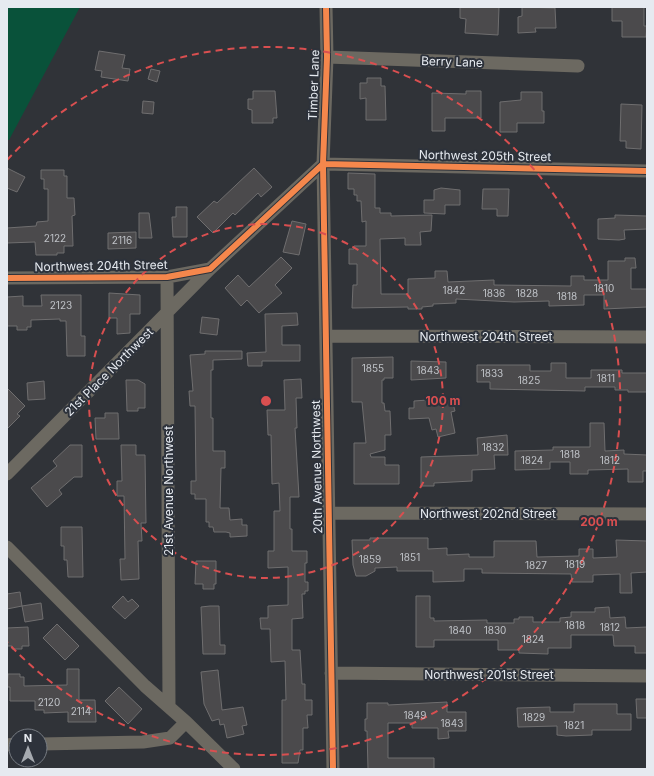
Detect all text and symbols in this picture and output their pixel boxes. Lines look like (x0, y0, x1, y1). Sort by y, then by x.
street label: Timber Lane (305, 49, 322, 121)
street label: Berry Lane (421, 53, 483, 70)
street label: Northwest 205th Street (419, 147, 552, 164)
house number: 2122 (44, 232, 66, 244)
house number: 2116 (112, 234, 132, 246)
street label: Northwest 204th Street (34, 257, 168, 274)
house number: 1810 (594, 282, 614, 294)
house number: 1842 (443, 284, 465, 296)
house number: 1836 (483, 287, 505, 299)
house number: 1828 (516, 287, 538, 299)
house number: 1818 (557, 290, 577, 302)
house number: 2123 (50, 299, 72, 311)
street label: 21st Place Northwest (61, 324, 156, 419)
street label: Northwest 204th Street (419, 329, 553, 344)
house number: 1855 (362, 362, 384, 374)
house number: 1843 (417, 364, 439, 376)
house number: 1833 (481, 367, 503, 379)
house number: 1811 (597, 372, 615, 384)
house number: 1825 (518, 374, 540, 386)
text: 100 m (425, 393, 461, 408)
centre of rings (259, 394, 273, 408)
street label: 20th Avenue Northwest (308, 400, 325, 534)
street label: 21st Avenue Northwest (161, 426, 176, 556)
house number: 1832 (482, 441, 504, 453)
house number: 1818 (560, 448, 580, 460)
house number: 1824 (521, 454, 543, 466)
house number: 1812 (600, 454, 620, 466)
street label: Northwest 202nd Street (420, 506, 556, 521)
text: 200 m (580, 514, 618, 529)
house number: 1851 (400, 551, 420, 563)
house number: 1859 (359, 553, 381, 565)
house number: 1819 (565, 558, 585, 570)
house number: 1827 (525, 559, 547, 571)
house number: 1818 (565, 619, 585, 631)
house number: 1812 (600, 621, 620, 633)
house number: 1840 (448, 624, 472, 636)
house number: 1830 (484, 624, 506, 636)
house number: 1824 (522, 633, 544, 645)
street label: Northwest 201st Street (424, 667, 554, 682)
house number: 2120 (38, 696, 60, 708)
house number: 2114 (71, 705, 91, 717)
house number: 1849 (404, 709, 426, 721)
house number: 1829 (523, 711, 545, 723)
house number: 1843 (441, 717, 463, 729)
house number: 1821 (564, 719, 584, 731)
north arrow (8, 728, 48, 768)
text: N (24, 731, 32, 745)

